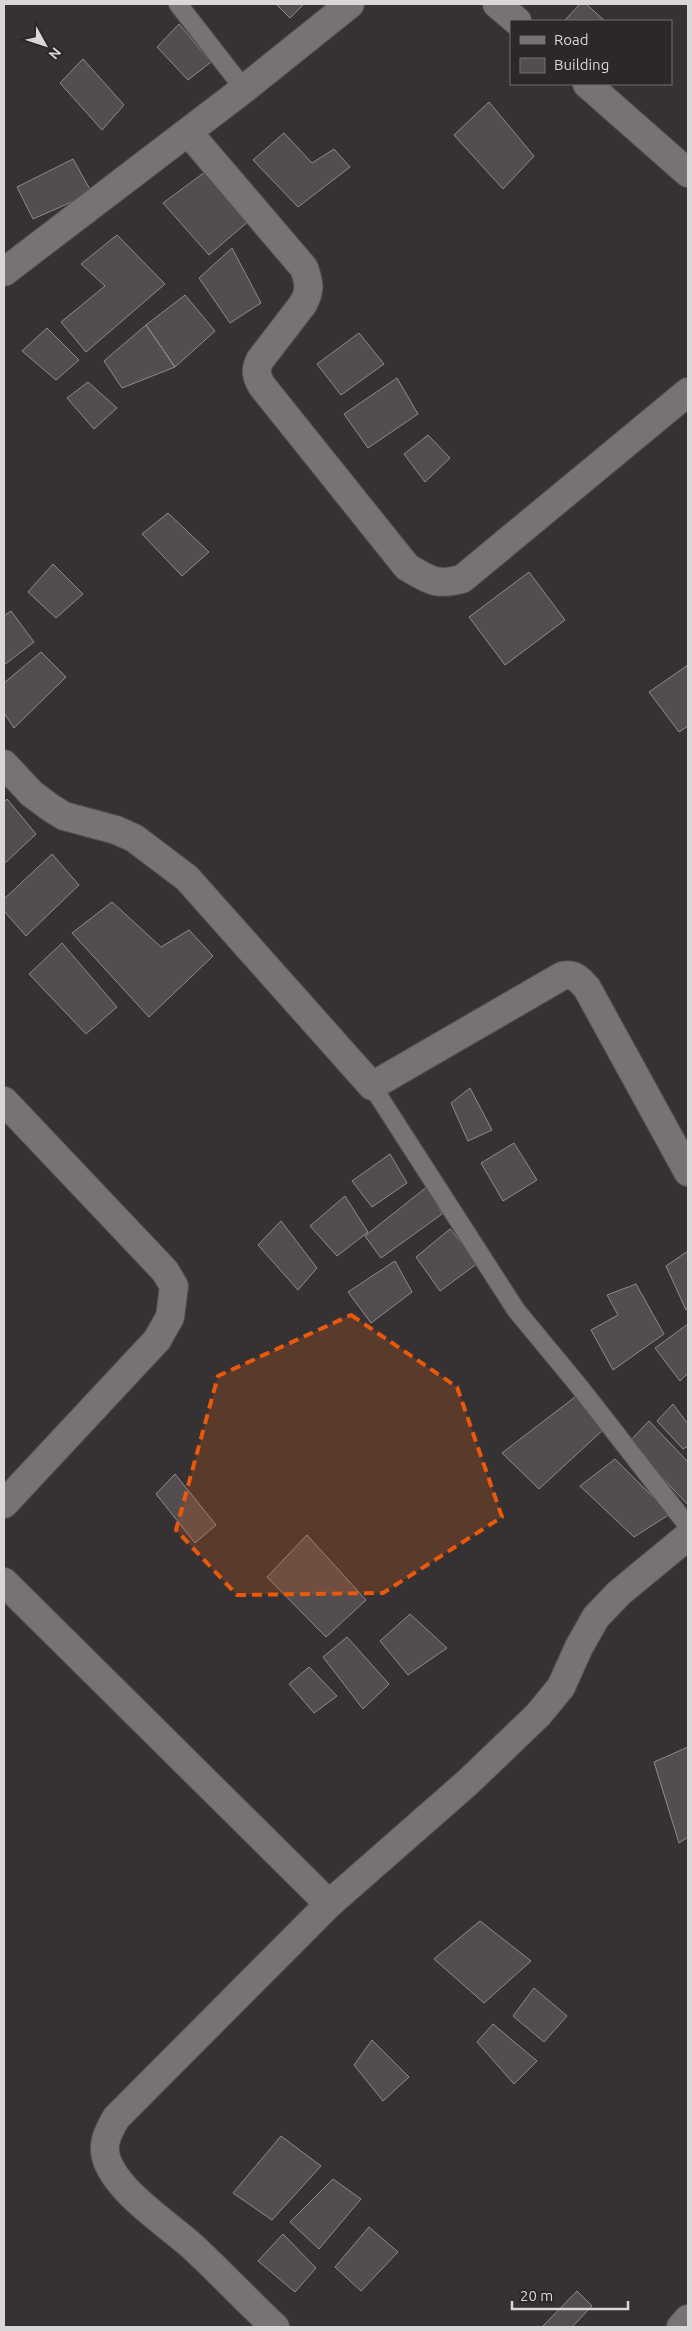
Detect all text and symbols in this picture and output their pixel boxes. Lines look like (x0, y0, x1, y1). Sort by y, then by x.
north arrow (20, 20, 70, 70)
legend (510, 20, 672, 85)
text: Road (554, 31, 589, 48)
text: N (45, 44, 64, 63)
text: Building (554, 56, 609, 73)
scale bar (512, 2278, 628, 2310)
text: 20 m (520, 2287, 553, 2304)

